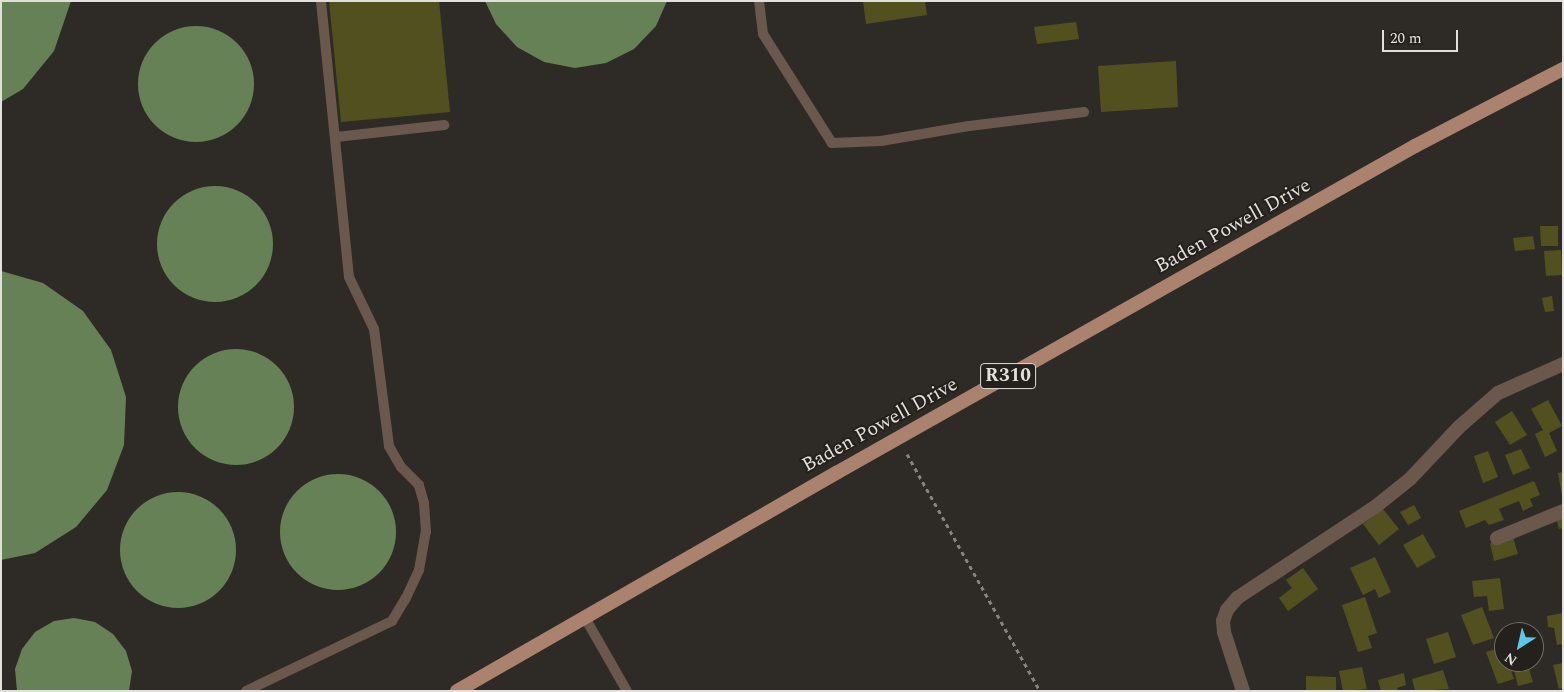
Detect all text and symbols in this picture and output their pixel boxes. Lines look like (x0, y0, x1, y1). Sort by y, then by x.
scale bar (1384, 20, 1460, 52)
text: 20 m (1390, 27, 1422, 50)
street label: Baden Powell Drive (1151, 173, 1315, 279)
road number: R310 (979, 360, 1037, 392)
street label: Baden Powell Drive (798, 372, 962, 478)
north arrow (1494, 622, 1544, 672)
text: N (1500, 647, 1521, 671)

